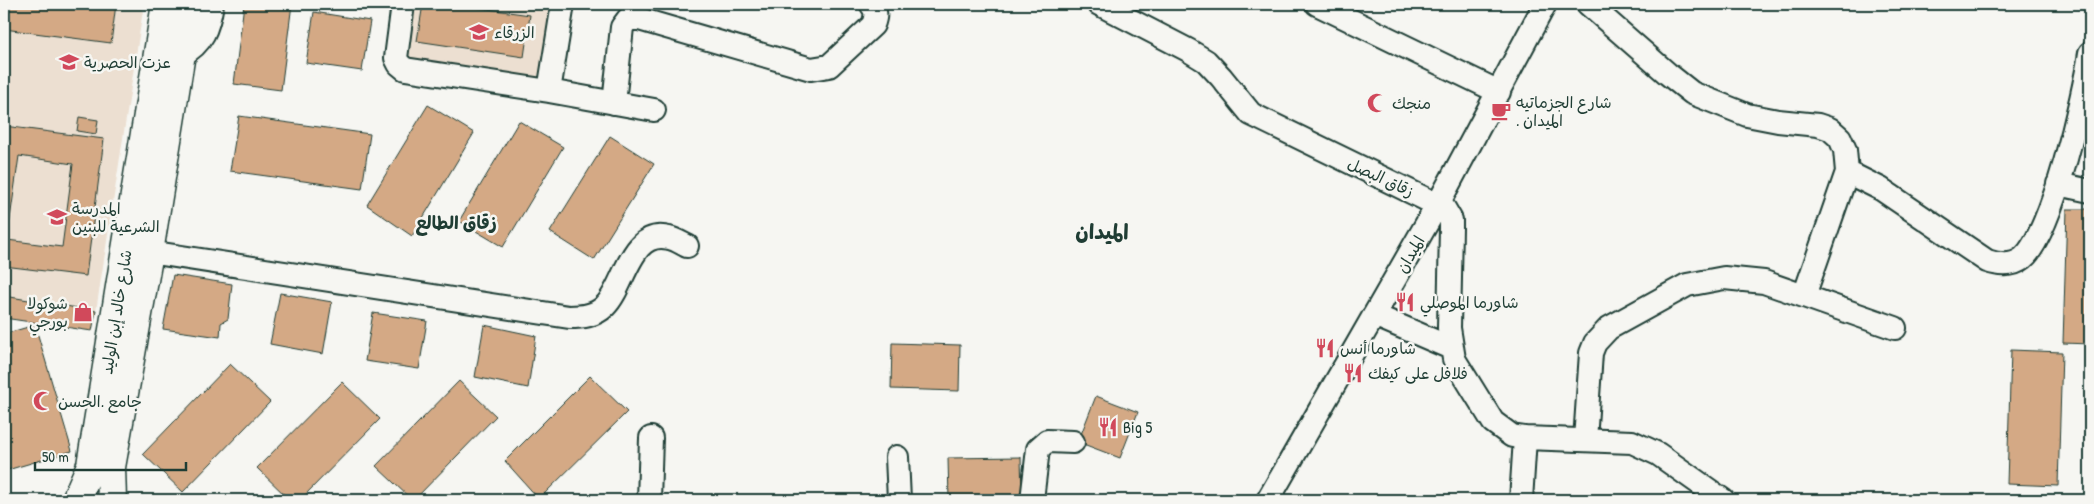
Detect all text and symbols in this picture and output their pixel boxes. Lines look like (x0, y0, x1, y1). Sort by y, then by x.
school or university icon: الزرقاء (468, 21, 490, 43)
place label: الزرقاء (494, 21, 535, 43)
school or university icon: عزت الحصرية (58, 51, 80, 73)
place label: عزت الحصرية (84, 51, 171, 73)
place label: شارع الجزماتيه . الميدان (1516, 91, 1612, 131)
mosque icon: منجك (1366, 92, 1388, 114)
place label: منجك (1392, 92, 1431, 114)
cafe icon: شارع الجزماتيه . الميدان (1490, 100, 1512, 122)
street label: زقاق البصل (1344, 152, 1418, 202)
place label: المدرسة الشرعية للبنين (72, 197, 160, 237)
school or university icon: المدرسة الشرعية للبنين (46, 206, 68, 228)
district label: زقاق الطالع (415, 210, 497, 236)
district label: الميدان (1075, 217, 1129, 246)
street label: الميدان (1391, 231, 1429, 277)
street label: شارع خالد إبن الوليد (95, 248, 138, 376)
restaurant icon: شاورما الموصلي (1394, 291, 1416, 313)
place label: شاورما الموصلي (1420, 291, 1519, 317)
place label: شوكولا بورجي (27, 292, 68, 336)
shop icon: شوكولا بورجي (72, 301, 94, 323)
restaurant icon: شاورما أنس (1314, 337, 1336, 359)
place label: شاورما أنس (1340, 337, 1416, 359)
restaurant icon: فلافل على كيفك (1342, 362, 1364, 384)
place label: فلافل على كيفك (1368, 362, 1468, 384)
mosque icon: جامع .الحسن (32, 390, 54, 412)
place label: جامع .الحسن (58, 390, 142, 413)
restaurant icon: Big 5 (1097, 416, 1119, 438)
place label: Big 5 (1123, 416, 1152, 438)
scale bar (35, 439, 186, 471)
text: 50 m (42, 446, 69, 467)

